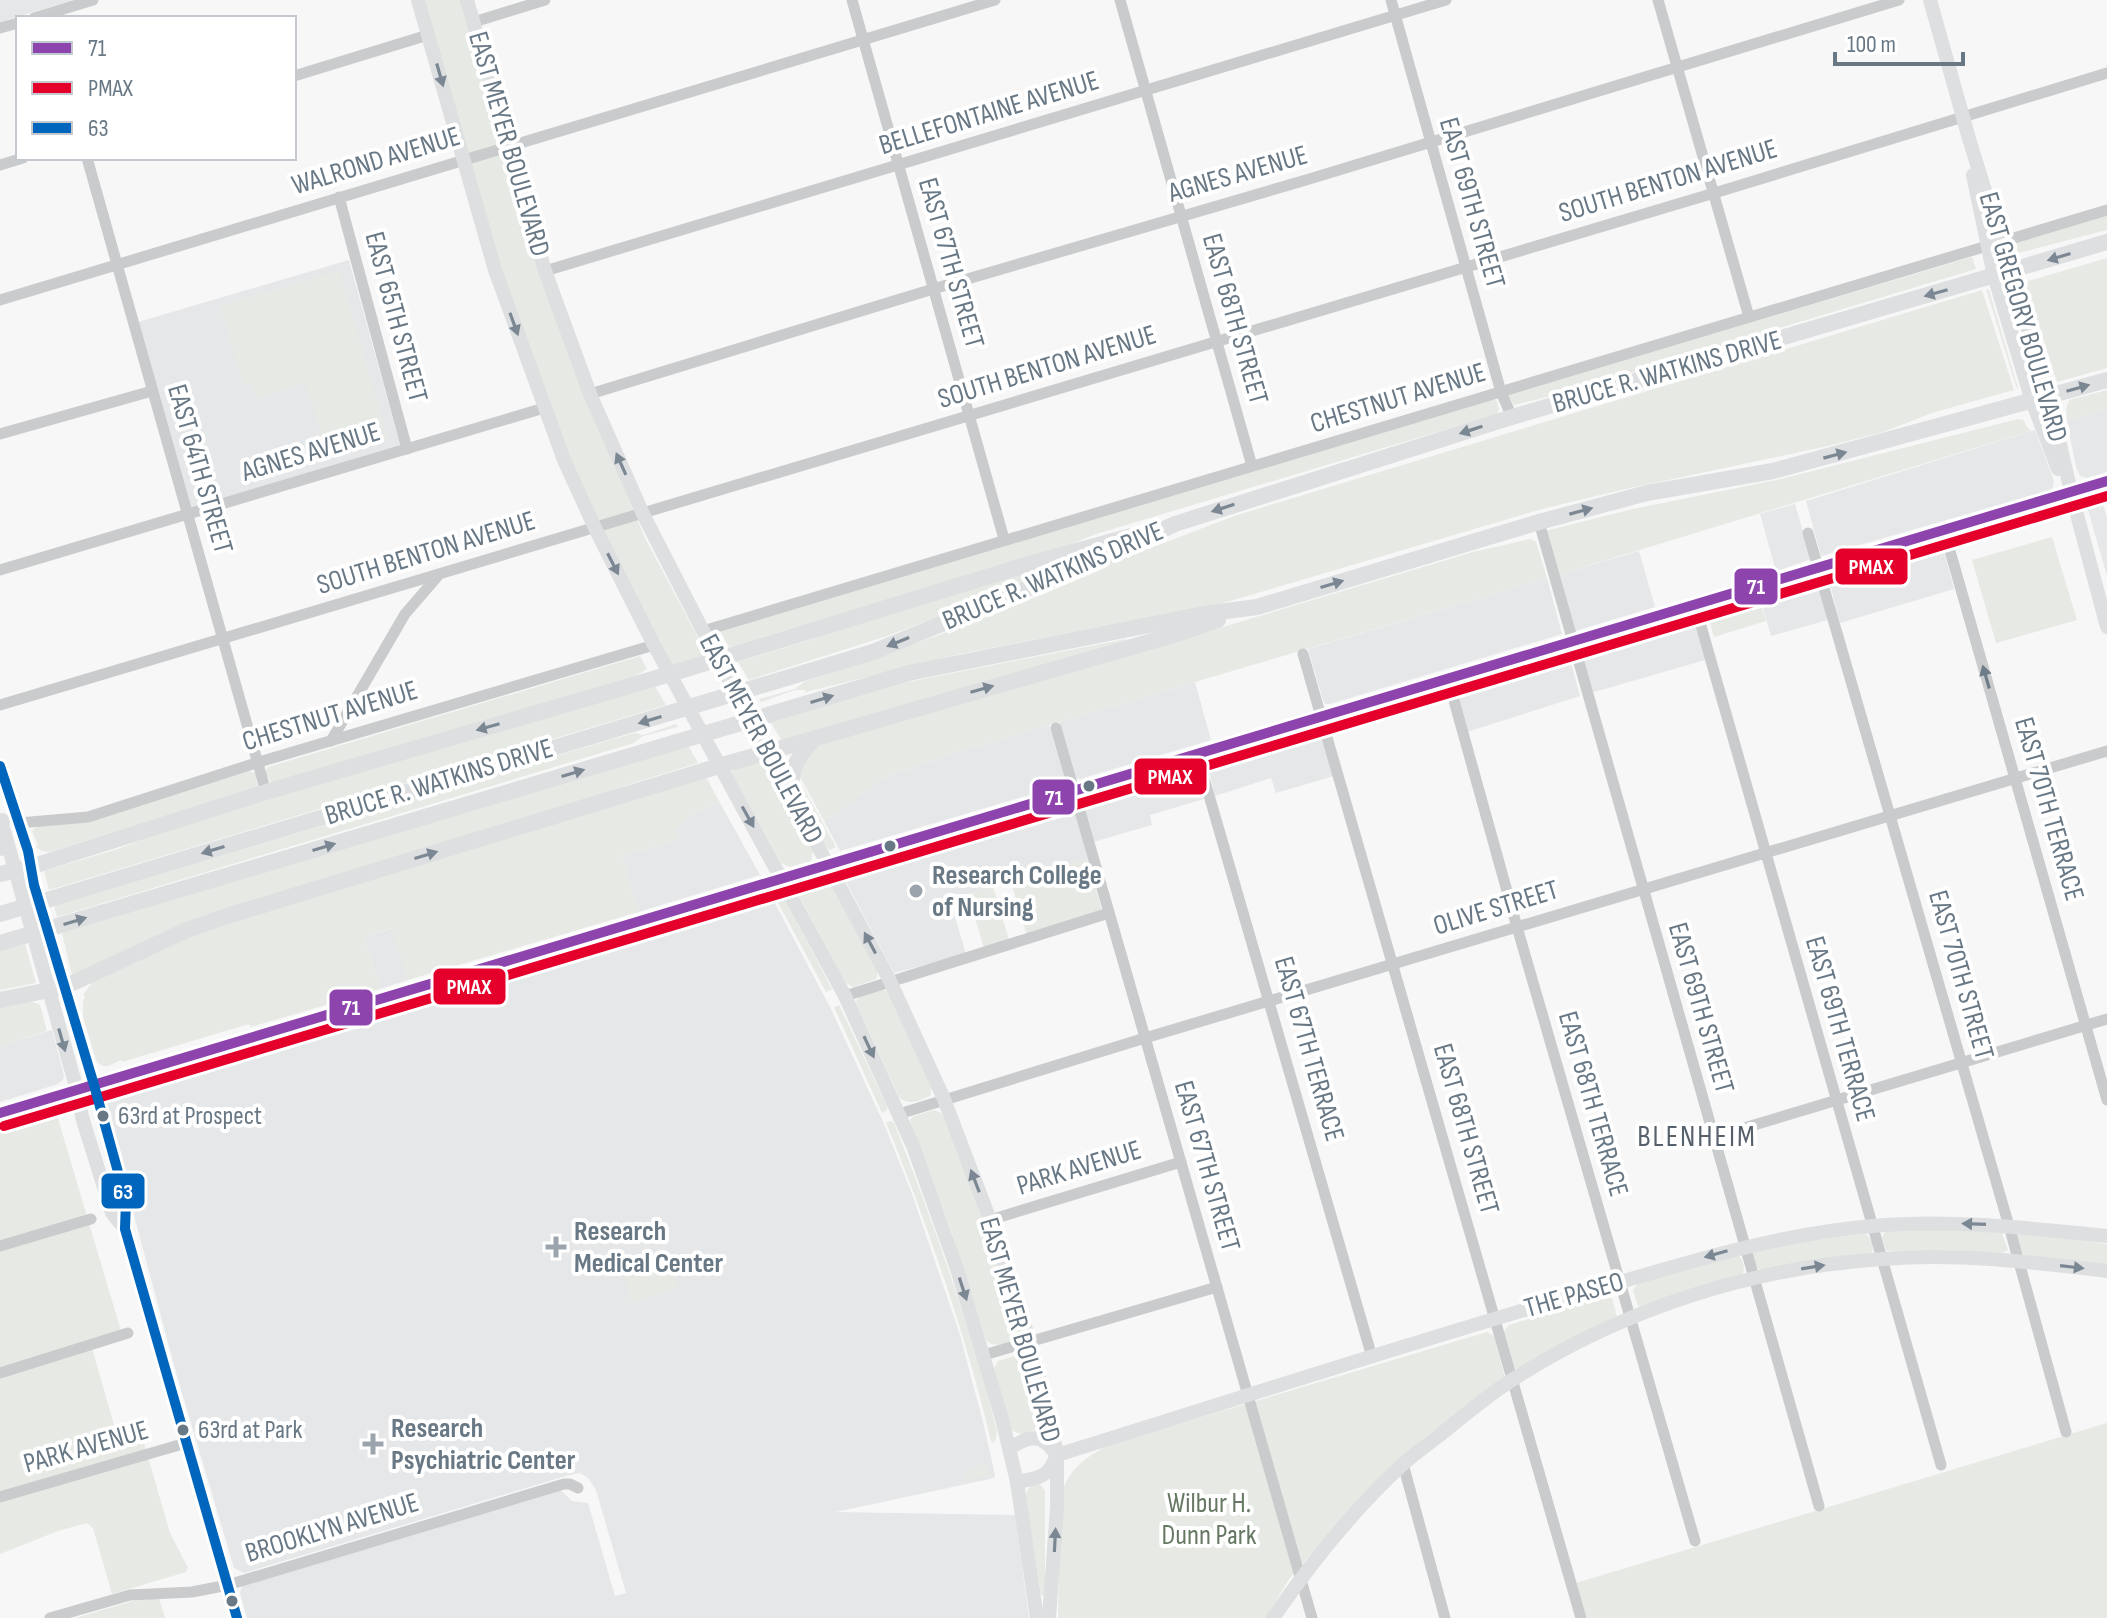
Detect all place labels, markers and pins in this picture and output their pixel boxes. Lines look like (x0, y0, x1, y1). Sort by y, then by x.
unlabelled marker (1081, 778, 1097, 794)
unlabelled marker (882, 838, 898, 854)
place label: Research College of Nursing (932, 859, 1102, 924)
marker: Research College of Nursing (907, 882, 925, 900)
place label: 63rd at Prospect (118, 1101, 262, 1132)
marker: 63rd at Prospect (95, 1108, 111, 1124)
place label: Research Medical Center (574, 1215, 723, 1280)
marker: Research Medical Center (545, 1236, 567, 1258)
place label: Research Psychiatric Center (391, 1412, 576, 1477)
place label: 63rd at Park (198, 1415, 302, 1446)
marker: 63rd at Park (175, 1422, 191, 1438)
marker: Research Psychiatric Center (362, 1433, 384, 1455)
unlabelled marker (224, 1593, 240, 1609)

